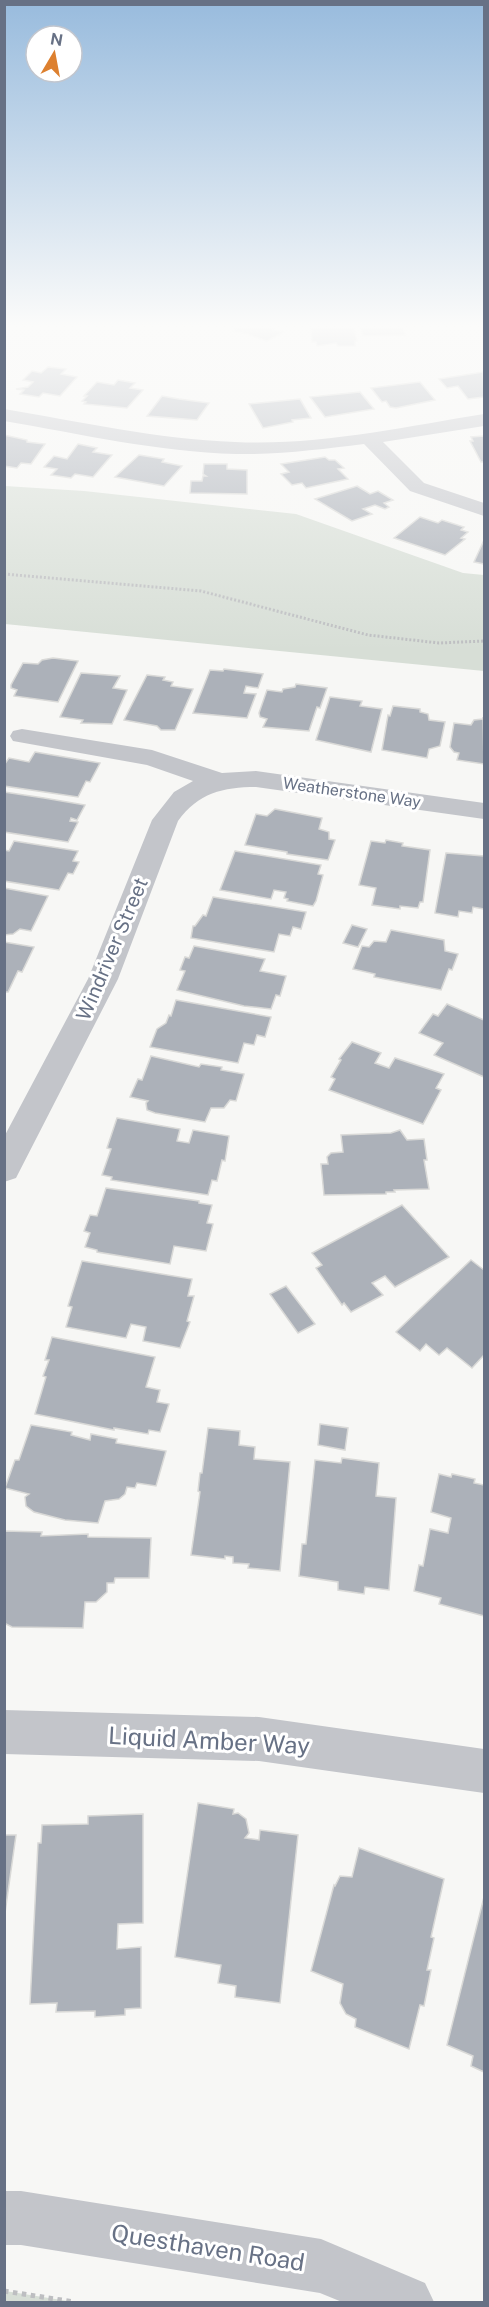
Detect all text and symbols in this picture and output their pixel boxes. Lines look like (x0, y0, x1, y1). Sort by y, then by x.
north arrow (24, 24, 84, 84)
text: N (49, 29, 64, 50)
street label: Weatherstone Way (282, 773, 423, 812)
street label: Windriver Street (71, 874, 153, 1024)
street label: Liquid Amber Way (107, 1721, 311, 1759)
street label: Questhaven Road (110, 2218, 307, 2276)

